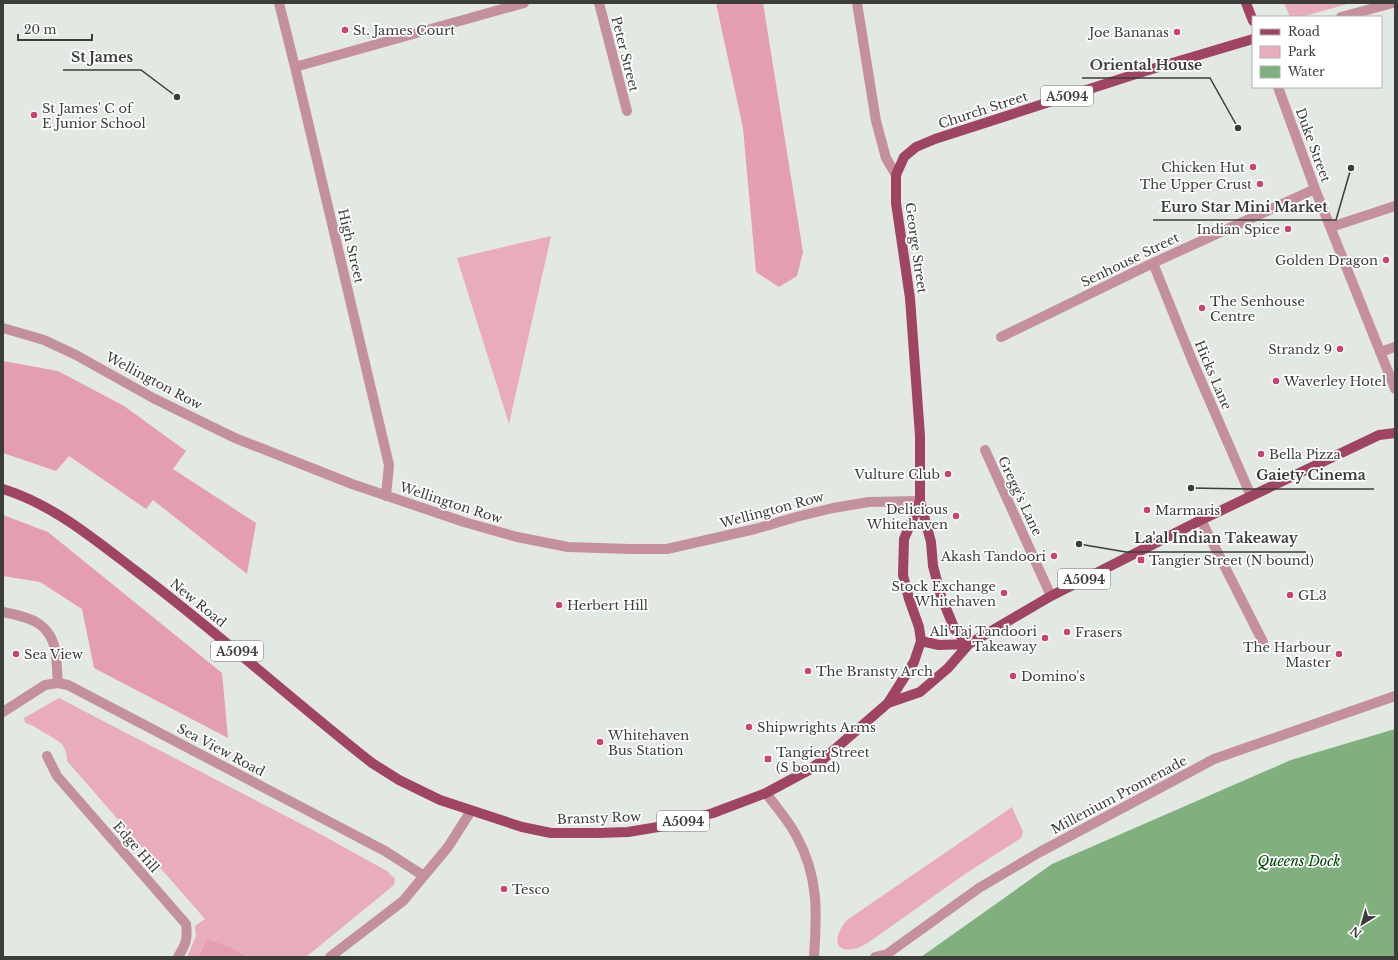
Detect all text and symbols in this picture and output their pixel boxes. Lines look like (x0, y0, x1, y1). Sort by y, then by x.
street label: Peter Street (607, 15, 643, 94)
scale bar (18, 16, 92, 42)
legend (1252, 16, 1382, 88)
text: 20 m (24, 22, 56, 37)
place label: St. James Court (353, 22, 455, 39)
place label: Joe Bananas (1087, 24, 1169, 41)
text: Road (1288, 24, 1320, 39)
marker: St. James Court (340, 25, 350, 35)
marker: Joe Bananas (1172, 27, 1182, 37)
callout: St James (63, 44, 141, 70)
text: Park (1288, 44, 1316, 59)
text: St James (71, 48, 133, 66)
callout: Oriental House (1082, 52, 1210, 78)
text: Oriental House (1090, 56, 1202, 74)
text: Water (1287, 64, 1325, 79)
road number: A5094 (1041, 86, 1093, 106)
street label: Church Street (936, 88, 1030, 132)
place label: St James' C of E Junior School (42, 100, 146, 132)
street label: Duke Street (1292, 105, 1334, 185)
marker: St James' C of E Junior School (29, 110, 39, 120)
place label: Chicken Hut (1161, 159, 1245, 176)
marker: Chicken Hut (1248, 162, 1258, 172)
place label: The Upper Crust (1140, 176, 1252, 193)
marker: The Upper Crust (1255, 179, 1265, 189)
callout: Euro Star Mini Market (1153, 194, 1336, 220)
text: Euro Star Mini Market (1160, 198, 1328, 216)
street label: George Street (901, 202, 931, 295)
street label: High Street (334, 207, 368, 285)
place label: Indian Spice (1197, 221, 1280, 238)
marker: Indian Spice (1283, 224, 1293, 234)
street label: Senhouse Street (1078, 229, 1182, 291)
place label: Golden Dragon (1275, 252, 1378, 269)
marker: Golden Dragon (1381, 255, 1391, 265)
place label: The Senhouse Centre (1210, 293, 1305, 325)
marker: The Senhouse Centre (1197, 303, 1207, 313)
street label: Hicks Lane (1191, 338, 1235, 412)
place label: Strandz 9 (1268, 341, 1332, 358)
marker: Strandz 9 (1335, 344, 1345, 354)
street label: Wellington Row (102, 348, 205, 414)
place label: Waverley Hotel (1283, 373, 1386, 390)
marker: Waverley Hotel (1271, 376, 1281, 386)
place label: Bella Pizza (1269, 446, 1342, 463)
marker: Bella Pizza (1256, 449, 1266, 459)
street label: Gregg's Lane (994, 454, 1046, 538)
callout: Gaiety Cinema (1248, 463, 1374, 489)
place label: Vulture Club (854, 466, 940, 483)
text: Gaiety Cinema (1256, 466, 1366, 484)
marker: Vulture Club (943, 469, 953, 479)
street label: Wellington Row (397, 478, 504, 528)
street label: Wellington Row (717, 488, 826, 532)
place label: Delicious Whitehaven (866, 501, 948, 533)
place label: Marmaris (1155, 502, 1220, 519)
marker: Marmaris (1142, 505, 1152, 515)
marker: Delicious Whitehaven (951, 511, 961, 521)
callout: La'al Indian Takeaway (1126, 526, 1306, 552)
text: La'al Indian Takeaway (1134, 529, 1299, 547)
place label: Akash Tandoori (940, 548, 1047, 565)
marker: Akash Tandoori (1049, 551, 1059, 561)
place label: Tangier Street (N bound) (1149, 552, 1314, 569)
marker: Tangier Street (N bound) (1136, 555, 1146, 565)
road number: A5094 (1058, 569, 1110, 589)
street label: New Road (166, 575, 230, 631)
place label: Stock Exchange Whitehaven (891, 578, 996, 610)
place label: GL3 (1298, 587, 1327, 604)
marker: Stock Exchange Whitehaven (999, 588, 1009, 598)
marker: GL3 (1285, 590, 1295, 600)
place label: Herbert Hill (567, 597, 648, 614)
marker: Herbert Hill (554, 600, 564, 610)
place label: Ali Taj Tandoori Takeaway (929, 623, 1038, 655)
place label: Frasers (1075, 624, 1123, 641)
marker: Frasers (1062, 627, 1072, 637)
marker: Ali Taj Tandoori Takeaway (1040, 633, 1050, 643)
place label: The Harbour Master (1243, 639, 1332, 671)
road number: A5094 (211, 641, 263, 661)
place label: Sea View (24, 646, 83, 663)
marker: Sea View (11, 649, 21, 659)
marker: The Harbour Master (1334, 649, 1344, 659)
place label: The Bransty Arch (816, 663, 933, 680)
marker: The Bransty Arch (803, 666, 813, 676)
place label: Domino's (1021, 668, 1085, 685)
marker: Domino's (1008, 671, 1018, 681)
place label: Shipwrights Arms (757, 719, 876, 736)
street label: Sea View Road (174, 720, 268, 780)
marker: Shipwrights Arms (744, 722, 754, 732)
place label: Whitehaven Bus Station (607, 727, 689, 759)
marker: Whitehaven Bus Station (595, 737, 605, 747)
place label: Tangier Street (S bound) (776, 744, 870, 776)
street label: Millenium Promenade (1048, 752, 1190, 838)
marker: Tangier Street (S bound) (763, 754, 773, 764)
street label: Bransty Row (557, 808, 641, 828)
road number: A5094 (657, 811, 709, 831)
street label: Edge Hill (109, 818, 163, 876)
water label: Queens Dock (1257, 852, 1341, 870)
place label: Tesco (512, 881, 550, 898)
marker: Tesco (499, 884, 509, 894)
north arrow (1342, 904, 1382, 944)
text: N (1347, 923, 1364, 941)

